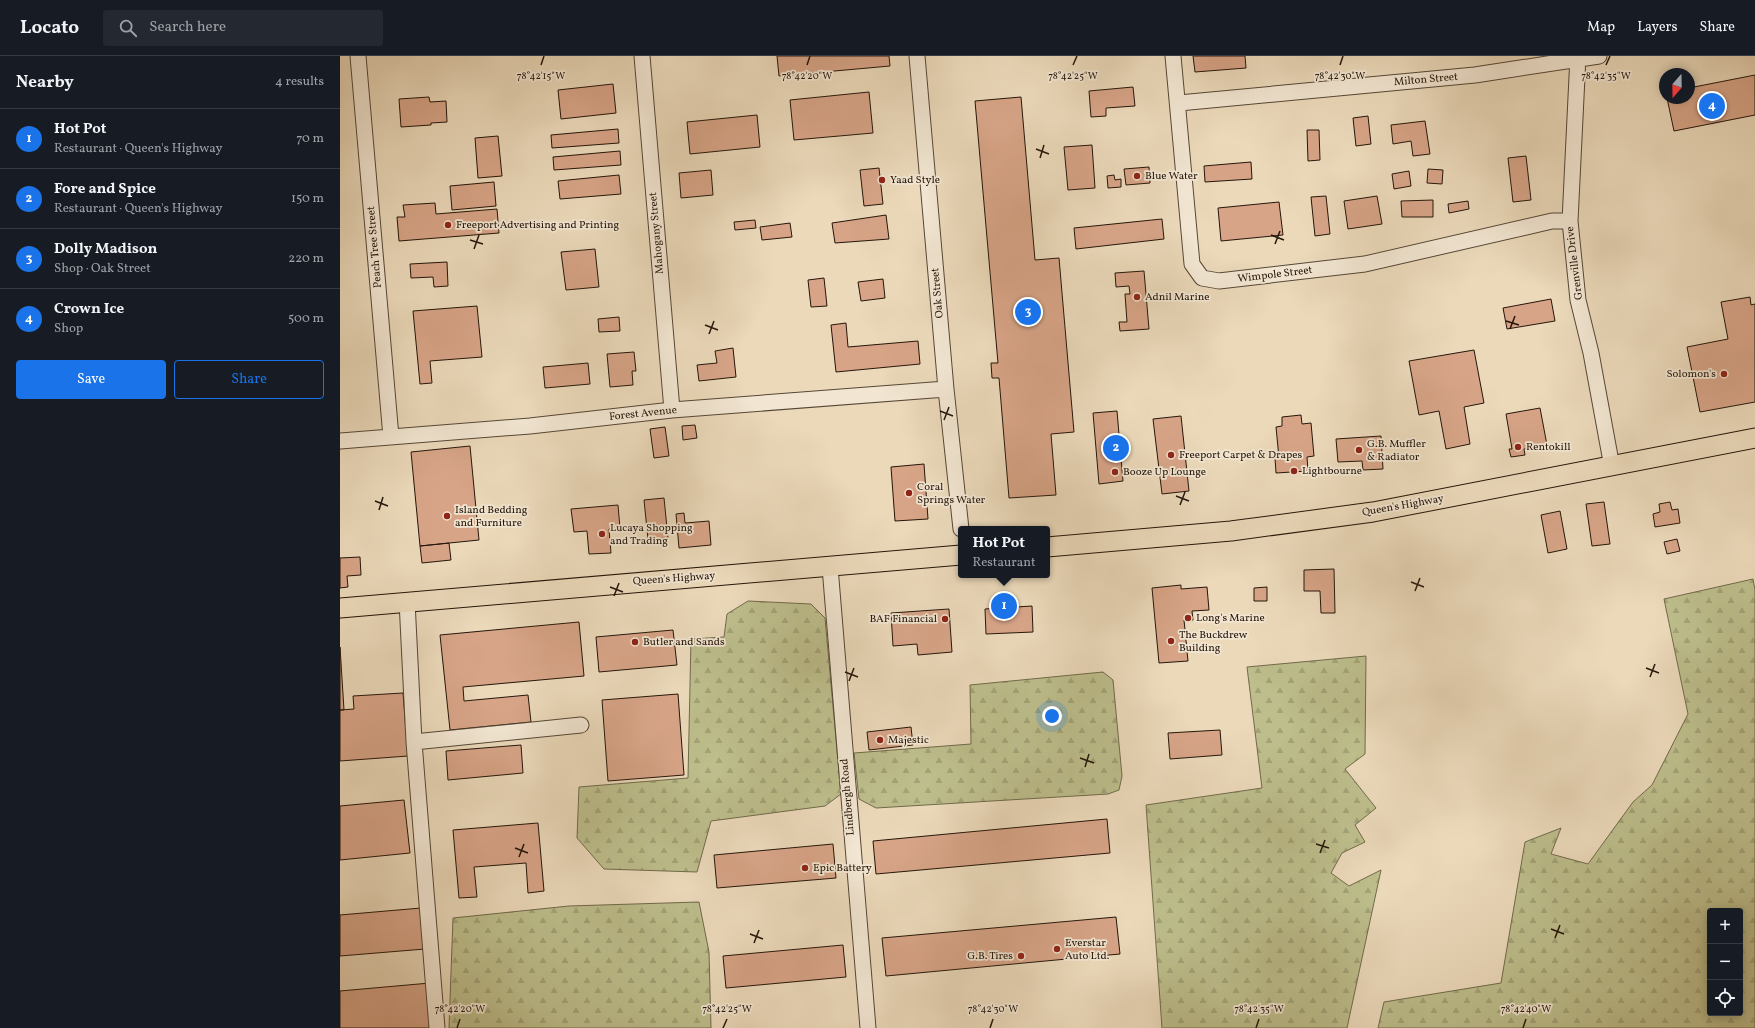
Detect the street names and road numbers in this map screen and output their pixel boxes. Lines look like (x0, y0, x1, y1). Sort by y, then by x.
street label: Milton Street (1393, 70, 1459, 90)
street label: Mahogany Street (646, 191, 668, 275)
street label: Peach Tree Street (364, 205, 386, 288)
street label: Grenville Drive (1563, 225, 1587, 301)
street label: Wimpole Street (1237, 263, 1313, 287)
street label: Oak Street (928, 267, 948, 319)
street label: Forest Avenue (608, 403, 678, 425)
street label: Queen's Highway (1361, 491, 1445, 521)
street label: Queen's Highway (632, 569, 716, 589)
street label: Lindbergh Road (837, 758, 859, 836)

